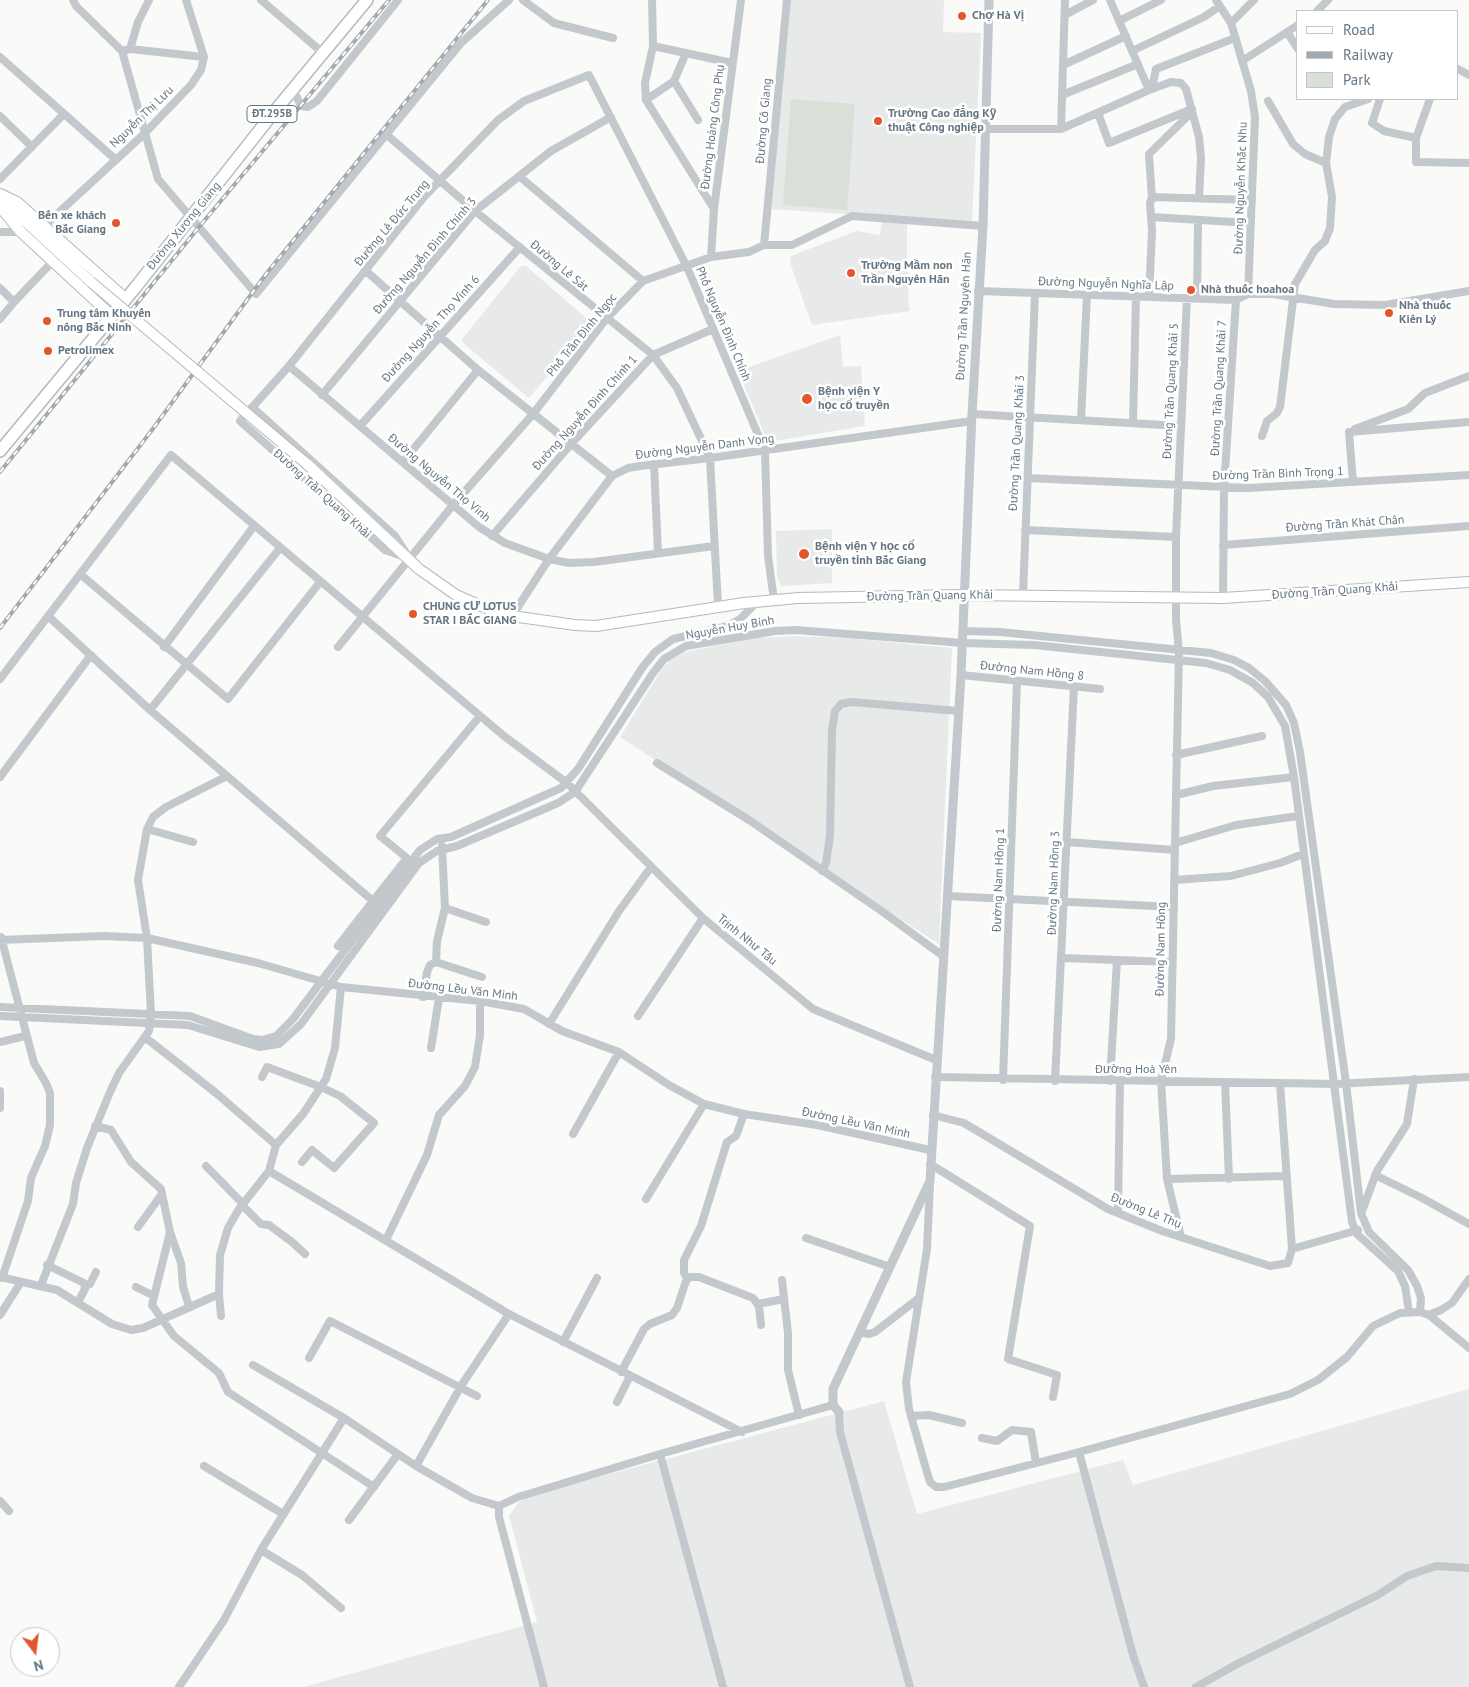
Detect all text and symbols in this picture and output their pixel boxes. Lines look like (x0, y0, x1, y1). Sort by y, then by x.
place label: Chợ Hà Vị (972, 9, 1024, 23)
marker: Chợ Hà Vị (956, 10, 968, 22)
legend (1296, 10, 1459, 100)
text: Road (1343, 20, 1375, 39)
text: Railway (1343, 45, 1393, 64)
street label: Đường Hoàng Công Phụ (698, 64, 728, 190)
text: Park (1343, 70, 1371, 89)
street label: Đường Cô Giang (753, 78, 775, 164)
street label: Nguyễn Thị Lưu (107, 83, 177, 151)
road number: ĐT.295B (247, 106, 297, 122)
place label: Trường Cao đẳng Kỹ thuật Công nghiệp (888, 107, 996, 135)
marker: Trường Cao đẳng Kỹ thuật Công nghiệp (872, 115, 884, 127)
street label: Đường Nguyễn Khắc Nhu (1231, 121, 1251, 255)
street label: Đường Lê Đức Trung (352, 177, 432, 269)
street label: Đường Xương Giang (144, 179, 224, 273)
street label: Đường Nguyễn Đình Chính 3 (370, 195, 480, 317)
place label: Bến xe khách Bắc Giang (38, 209, 106, 237)
marker: Bến xe khách Bắc Giang (110, 217, 122, 229)
street label: Đường Lê Sát (527, 238, 591, 294)
street label: Đường Trần Nguyên Hãn (953, 251, 975, 381)
place label: Trường Mầm non Trần Nguyên Hãn (861, 259, 952, 287)
street label: Phố Nguyễn Đình Chính (692, 265, 754, 383)
marker: Trường Mầm non Trần Nguyên Hãn (845, 267, 857, 279)
street label: Đường Nguyễn Thọ Vinh 6 (379, 273, 483, 385)
street label: Đường Nguyễn Nghĩa Lập (1038, 274, 1174, 294)
place label: Nhà thuốc hoahoa (1201, 283, 1294, 297)
marker: Nhà thuốc hoahoa (1185, 284, 1197, 296)
street label: Phố Trần Đình Ngọc (544, 290, 620, 380)
place label: Nhà thuốc Kiên Lý (1399, 299, 1451, 327)
place label: Trung tâm Khuyến nông Bắc Ninh (57, 307, 151, 335)
marker: Nhà thuốc Kiên Lý (1383, 307, 1395, 319)
marker: Trung tâm Khuyến nông Bắc Ninh (41, 315, 53, 327)
street label: Đường Trần Quang Khải 7 (1208, 320, 1230, 456)
street label: Đường Trần Quang Khải 5 (1160, 323, 1182, 459)
place label: Petrolimex (58, 344, 114, 358)
marker: Petrolimex (42, 345, 54, 357)
street label: Đường Nguyễn Đình Chính 1 (529, 352, 641, 474)
street label: Đường Trần Quang Khải 3 (1006, 375, 1028, 511)
place label: Bệnh viện Y học cổ truyền (818, 385, 889, 413)
marker: Bệnh viện Y học cổ truyền (800, 392, 814, 406)
street label: Đường Nguyễn Thọ Vinh (385, 431, 493, 525)
street label: Đường Nguyễn Danh Vọng (635, 431, 775, 463)
street label: Đường Trần Quang Khải (270, 446, 374, 542)
street label: Đường Trần Bình Trọng 1 (1212, 465, 1344, 483)
street label: Đường Trần Khát Chân (1285, 513, 1405, 535)
place label: Bệnh viện Y học cổ truyền tỉnh Bắc Giang (815, 540, 926, 568)
marker: Bệnh viện Y học cổ truyền tỉnh Bắc Giang (797, 547, 811, 561)
street label: Đường Trần Quang Khải (1271, 579, 1399, 603)
street label: Đường Trần Quang Khải (867, 588, 993, 604)
place label: CHUNG CƯ LOTUS STAR I BẮC GIANG (423, 600, 516, 628)
marker: CHUNG CƯ LOTUS STAR I BẮC GIANG (407, 608, 419, 620)
street label: Nguyễn Huy Bính (685, 613, 775, 643)
street label: Đường Nam Hồng 8 (979, 658, 1085, 684)
street label: Đường Nam Hồng 1 (990, 828, 1008, 932)
street label: Đường Nam Hồng 3 (1045, 831, 1063, 935)
street label: Đường Nam Hồng (1153, 902, 1169, 996)
street label: Trịnh Như Tấu (714, 912, 780, 968)
street label: Đường Lều Văn Minh (407, 976, 519, 1004)
street label: Đường Hoà Yên (1095, 1063, 1177, 1077)
street label: Đường Lều Văn Minh (801, 1104, 911, 1142)
street label: Đường Lê Thụ (1109, 1190, 1183, 1232)
north arrow (10, 1627, 60, 1677)
text: N (32, 1656, 45, 1675)

